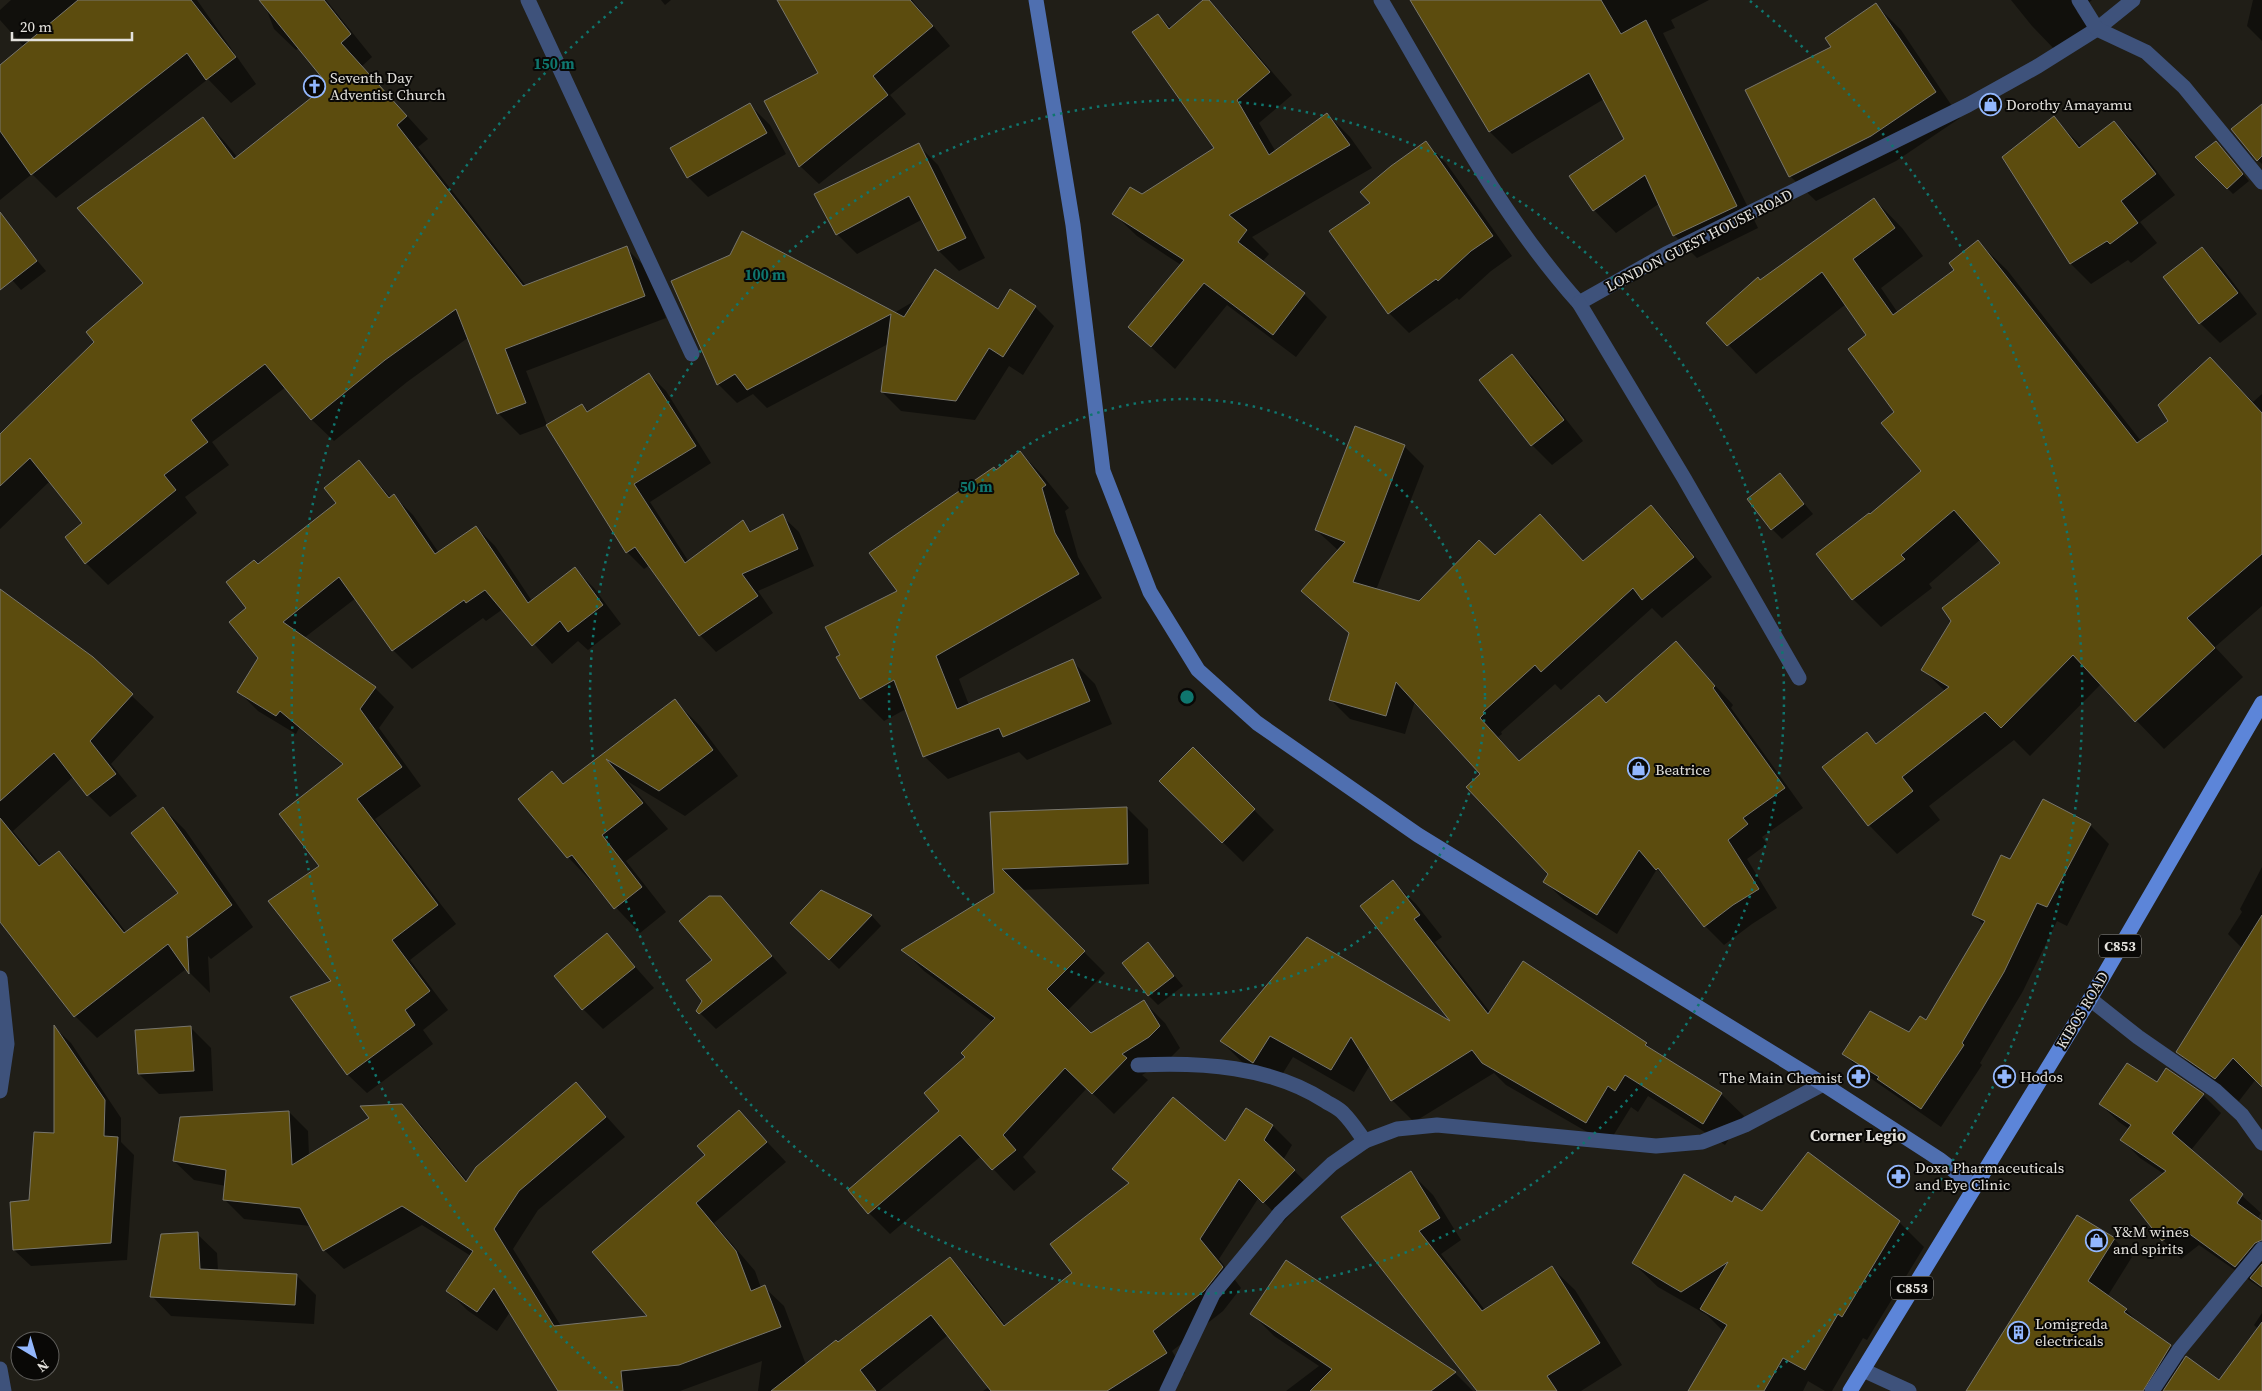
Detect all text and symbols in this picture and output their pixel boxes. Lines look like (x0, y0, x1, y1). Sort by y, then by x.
scale bar (12, 10, 132, 42)
text: 20 m (20, 16, 52, 37)
text: 150 m (533, 53, 575, 74)
place label: Seventh Day Adventist Church (330, 67, 446, 105)
church icon: Seventh Day Adventist Church (302, 74, 326, 98)
shop icon: Dorothy Amayamu (1978, 92, 2002, 116)
place label: Dorothy Amayamu (2006, 94, 2132, 115)
street label: LONDON GUEST HOUSE ROAD (1602, 184, 1796, 296)
text: 100 m (744, 264, 786, 285)
text: 50 m (959, 476, 993, 497)
centre of rings (1178, 688, 1196, 706)
shop icon: Beatrice (1627, 757, 1651, 781)
place label: Beatrice (1655, 759, 1711, 780)
road number: C853 (2099, 934, 2141, 958)
street label: KIBOS ROAD (2051, 967, 2113, 1053)
pharmacy icon: Hodos (1992, 1064, 2016, 1088)
pharmacy icon: The Main Chemist (1846, 1065, 1870, 1089)
place label: Hodos (2020, 1066, 2063, 1087)
place label: The Main Chemist (1719, 1067, 1842, 1088)
district label: Corner Legio (1810, 1124, 1906, 1146)
place label: Doxa Pharmaceuticals and Eye Clinic (1915, 1157, 2064, 1195)
pharmacy icon: Doxa Pharmaceuticals and Eye Clinic (1887, 1164, 1911, 1188)
place label: Y&M wines and spirits (2113, 1221, 2189, 1259)
shop icon: Y&M wines and spirits (2085, 1228, 2109, 1252)
road number: C853 (1891, 1276, 1933, 1300)
place label: Lomigreda electricals (2035, 1313, 2108, 1351)
building icon: Lomigreda electricals (2007, 1320, 2031, 1344)
north arrow (10, 1331, 60, 1381)
text: N (33, 1355, 53, 1377)

